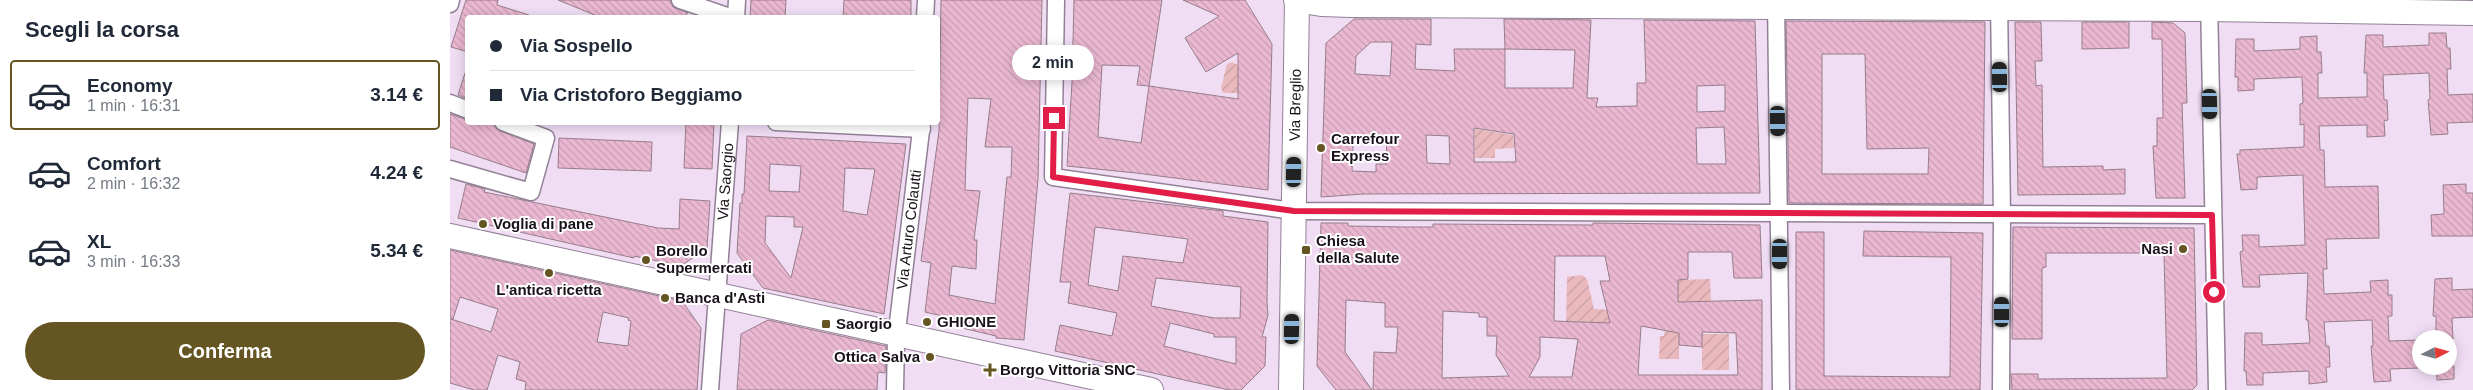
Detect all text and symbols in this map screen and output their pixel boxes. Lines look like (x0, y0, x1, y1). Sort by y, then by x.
text: Scegli la corsa (25, 17, 179, 42)
text: Via Sospello (520, 35, 633, 56)
callout: 2 min (1013, 46, 1095, 80)
text: 2 min (1032, 54, 1074, 71)
car (1992, 62, 2007, 92)
street label: Via Breglio (1286, 69, 1304, 141)
icon: car (27, 73, 72, 118)
text: Economy (87, 75, 173, 96)
text: 3.14 € (370, 84, 423, 105)
text: Via Cristoforo Beggiamo (520, 84, 742, 105)
car (2202, 89, 2217, 119)
text: 1 min · 16:31 (87, 97, 180, 114)
car (1770, 106, 1785, 136)
route end (1043, 107, 1065, 129)
place label: Carrefour Express (1331, 130, 1400, 164)
street label: Via Saorgio (714, 142, 736, 221)
marker: Carrefour Express (1315, 142, 1327, 154)
icon: car (27, 151, 72, 196)
text: Comfort (87, 153, 161, 174)
car (1286, 157, 1301, 187)
text: 4.24 € (370, 162, 423, 183)
street label: Via Arturo Colautti (893, 169, 924, 291)
text: 2 min · 16:32 (87, 175, 180, 192)
place label: Voglia di pane (493, 215, 594, 232)
marker: Voglia di pane (477, 218, 489, 230)
icon: car (27, 229, 72, 274)
text: XL (87, 231, 111, 252)
place label: Chiesa della Salute (1316, 232, 1399, 266)
car (1772, 239, 1787, 269)
text: 5.34 € (370, 240, 423, 261)
place label: Nasi (2141, 240, 2173, 257)
place label: Borello Supermercati (656, 242, 752, 276)
marker: Nasi (2177, 243, 2189, 255)
marker: Chiesa della Salute (1300, 244, 1312, 256)
text: 3 min · 16:33 (87, 253, 180, 270)
marker: Borello Supermercati (640, 254, 652, 266)
marker: L'antica ricetta (543, 267, 555, 279)
place label: L'antica ricetta (496, 281, 602, 298)
route start (2203, 281, 2225, 303)
place label: Banca d'Asti (675, 289, 765, 306)
marker: Banca d'Asti (659, 292, 671, 304)
car (1994, 297, 2009, 327)
place label: GHIONE (937, 313, 996, 330)
car (1284, 314, 1299, 344)
place label: Saorgio (836, 315, 892, 332)
marker: GHIONE (921, 316, 933, 328)
marker: Saorgio (820, 318, 832, 330)
button: Conferma (25, 322, 425, 380)
north arrow (2412, 330, 2458, 375)
map controls (2412, 330, 2457, 375)
place label: Ottica Salva (834, 348, 921, 365)
marker: Ottica Salva (924, 351, 936, 363)
place label: Borgo Vittoria SNC (1000, 361, 1136, 378)
marker: Borgo Vittoria SNC (984, 364, 996, 376)

